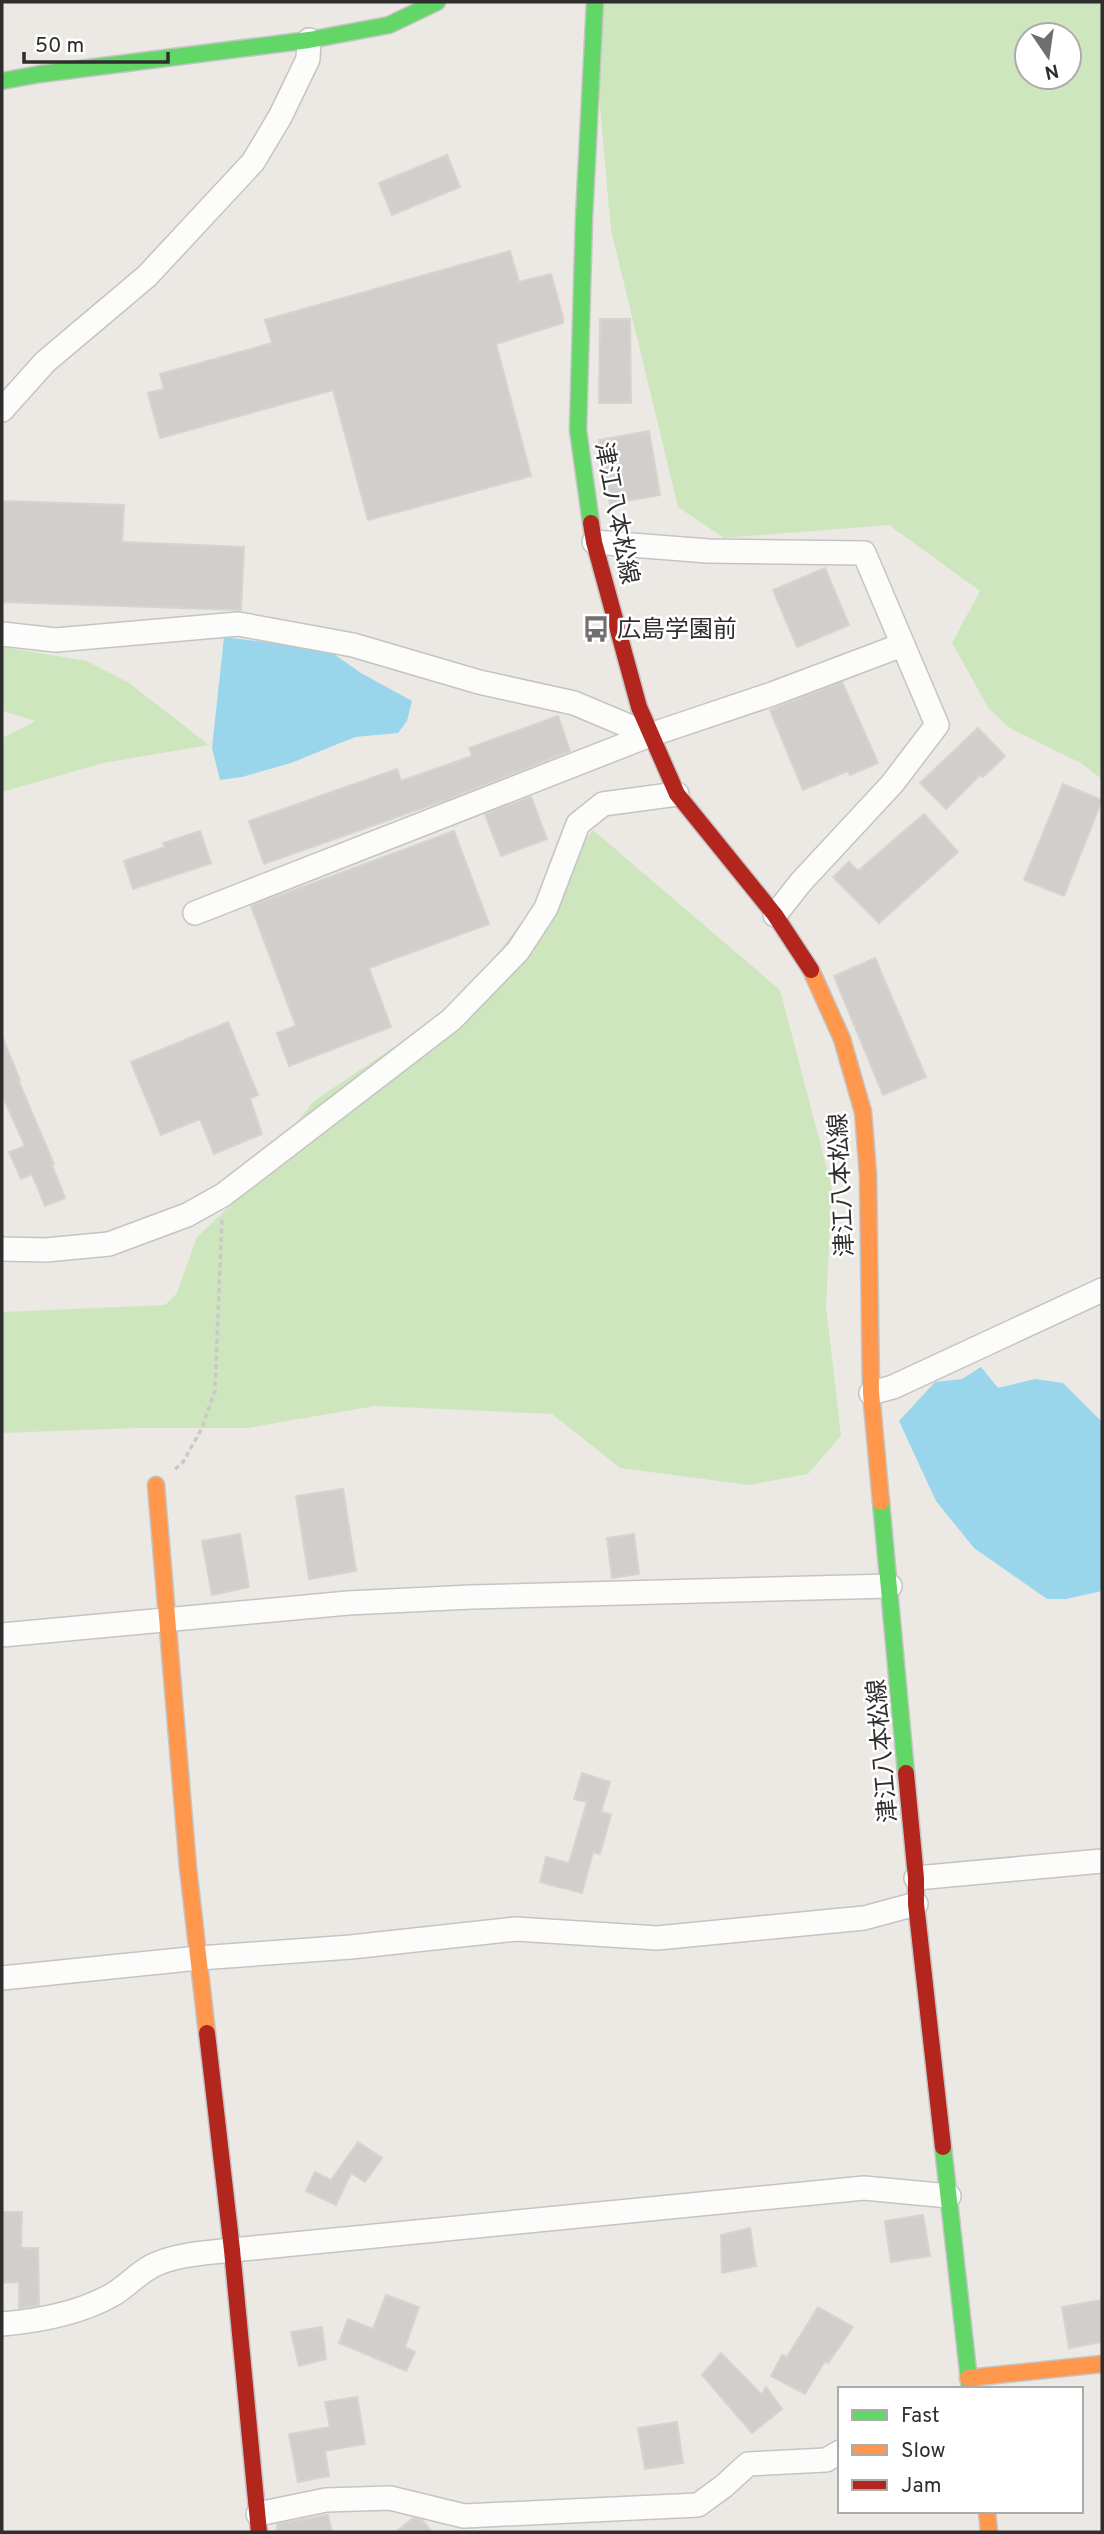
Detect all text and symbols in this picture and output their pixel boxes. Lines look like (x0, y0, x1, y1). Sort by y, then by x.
scale bar (24, 21, 168, 65)
north arrow (1013, 21, 1083, 91)
text: 50 m (35, 33, 84, 60)
text: N (1042, 57, 1061, 84)
street label: 津江八本松線 (587, 440, 643, 587)
bus stop icon: 広島学園前 (581, 614, 611, 644)
place label: 広島学園前 (617, 616, 737, 646)
street label: 津江八本松線 (824, 1112, 862, 1258)
street label: 津江八本松線 (863, 1678, 905, 1824)
legend (838, 2387, 1083, 2513)
text: Fast (901, 2403, 940, 2430)
text: Slow (901, 2438, 946, 2465)
text: Jam (901, 2473, 942, 2500)

